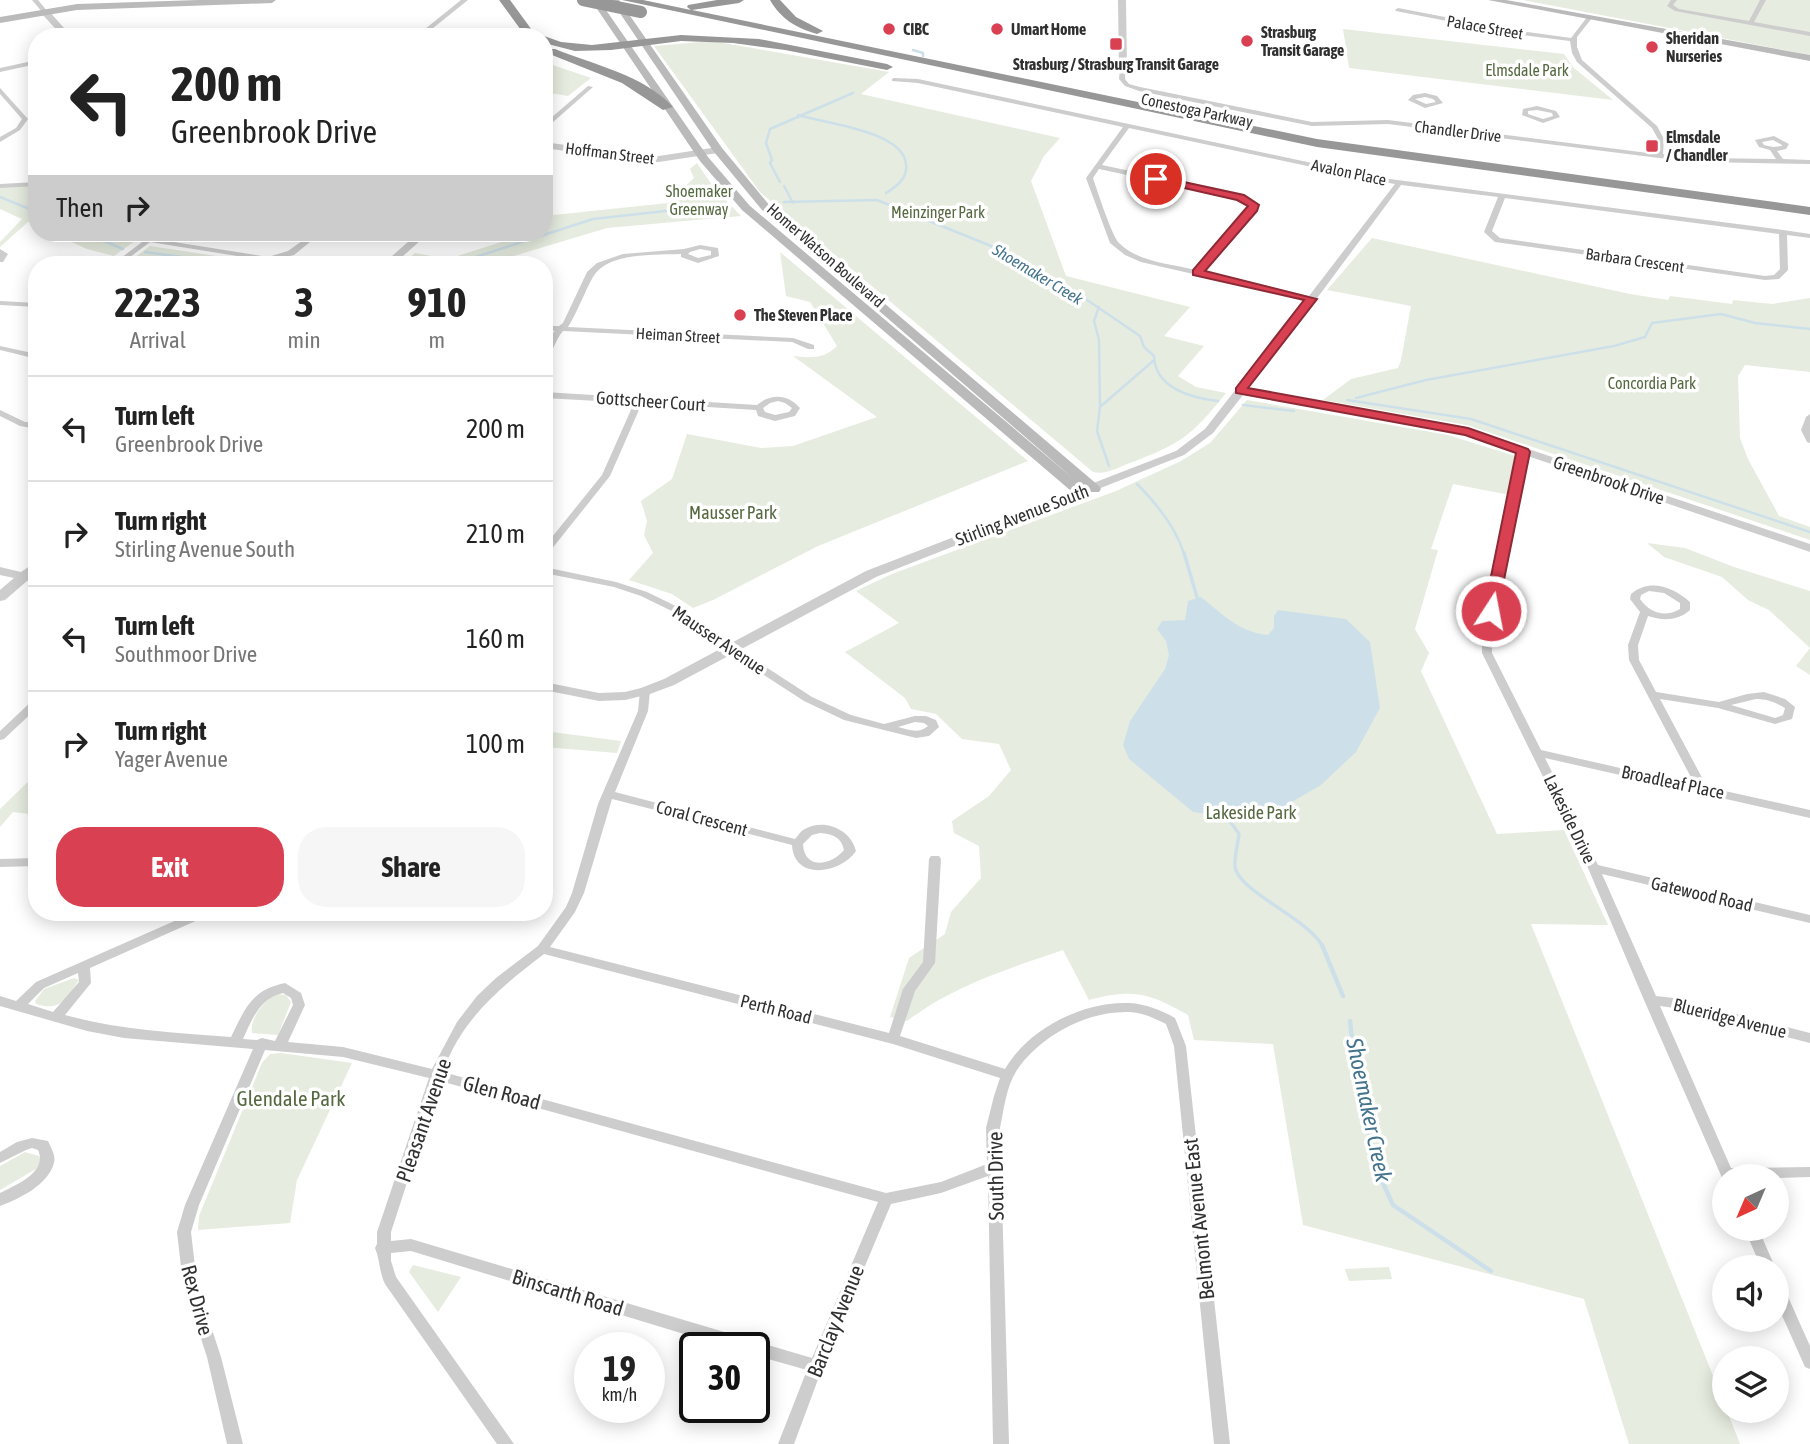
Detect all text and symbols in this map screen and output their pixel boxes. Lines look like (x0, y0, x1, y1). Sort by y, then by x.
street label: Palace Street (1445, 11, 1525, 43)
place label: CIBC (903, 20, 930, 38)
place label: Umart Home (1011, 20, 1086, 38)
marker: CIBC (881, 21, 897, 37)
marker: Umart Home (989, 21, 1005, 37)
place label: Strasburg Transit Garage (1261, 23, 1344, 59)
place label: Sheridan Nurseries (1666, 29, 1722, 65)
marker: Strasburg Transit Garage (1239, 33, 1255, 49)
marker: Strasburg / Strasburg Transit Garage (1108, 36, 1124, 52)
marker: Sheridan Nurseries (1644, 39, 1660, 55)
text: 200 m (171, 55, 282, 111)
place label: Strasburg / Strasburg Transit Garage (1013, 55, 1219, 73)
icon: left (56, 56, 147, 147)
park label: Elmsdale Park (1485, 61, 1569, 79)
street label: Conestoga Parkway (1139, 89, 1255, 132)
text: Greenbrook Drive (171, 113, 377, 150)
street label: Chandler Drive (1414, 117, 1502, 145)
place label: Elmsdale / Chandler (1666, 128, 1728, 164)
marker: Elmsdale / Chandler (1644, 138, 1660, 154)
street label: Hoffman Street (564, 139, 656, 167)
pin (1126, 149, 1186, 209)
street label: Avalon Place (1310, 155, 1388, 189)
icon: arrive (1137, 160, 1175, 198)
park label: Shoemaker Greenway (666, 182, 733, 219)
icon: right (118, 189, 156, 227)
text: Then (56, 193, 104, 223)
street label: Homer Watson Boulevard (764, 199, 888, 311)
park label: Meinzinger Park (891, 203, 985, 222)
water label: Shoemaker Creek (989, 240, 1087, 308)
street label: Barbara Crescent (1585, 244, 1686, 276)
text: 22:23 (115, 278, 201, 326)
text: 3 (294, 278, 314, 326)
text: 910 (407, 278, 466, 326)
place label: The Steven Place (754, 306, 853, 324)
marker: The Steven Place (732, 307, 748, 323)
street label: Heiman Street (635, 324, 721, 346)
text: Arrival (130, 327, 186, 353)
text: min (288, 327, 321, 353)
text: m (429, 327, 445, 353)
park label: Concordia Park (1608, 374, 1696, 392)
street label: Gottscheer Court (596, 387, 706, 415)
text: Turn left (115, 401, 195, 431)
icon: left (56, 410, 94, 448)
text: 200 m (466, 414, 525, 444)
text: Greenbrook Drive (115, 431, 263, 457)
street label: Greenbrook Drive (1551, 451, 1667, 509)
street label: Stirling Avenue South (952, 480, 1092, 550)
park label: Mausser Park (689, 502, 777, 523)
text: Turn right (115, 506, 206, 536)
icon: right (56, 515, 94, 553)
text: 210 m (466, 519, 525, 549)
text: Stirling Avenue South (115, 536, 295, 562)
position arrow (1454, 574, 1528, 648)
street label: Mausser Avenue (669, 601, 769, 679)
text: Turn left (115, 611, 195, 641)
icon: left (56, 620, 94, 658)
text: 160 m (466, 624, 525, 654)
text: Southmoor Drive (115, 641, 257, 667)
text: Turn right (115, 716, 206, 746)
icon: right (56, 725, 94, 763)
text: 100 m (466, 729, 525, 759)
text: Yager Avenue (115, 746, 228, 772)
street label: Broadleaf Place (1620, 761, 1726, 803)
street label: Lakeside Drive (1540, 771, 1600, 867)
street label: Coral Crescent (654, 796, 750, 840)
park label: Lakeside Park (1206, 802, 1296, 823)
button: Exit (56, 827, 284, 907)
button: Share (298, 827, 525, 907)
street label: Gatewood Road (1649, 872, 1755, 916)
street label: Perth Road (738, 990, 814, 1028)
street label: Blueridge Avenue (1671, 994, 1789, 1042)
water label: Shoemaker Creek (1341, 1035, 1397, 1185)
street label: Pleasant Avenue (391, 1055, 455, 1185)
street label: Glen Road (461, 1070, 543, 1114)
park label: Glendale Park (237, 1086, 345, 1110)
street label: South Drive (982, 1131, 1008, 1221)
street label: Belmont Avenue East (1178, 1137, 1218, 1301)
north arrow (1712, 1164, 1788, 1241)
map controls (1712, 1164, 1789, 1423)
button: sound (1712, 1255, 1789, 1332)
street label: Barclay Avenue (802, 1261, 868, 1381)
street label: Rex Drive (177, 1262, 219, 1338)
street label: Binscarth Road (509, 1264, 627, 1320)
speed limit sign: 30 (679, 1332, 770, 1423)
button: layers (1712, 1346, 1789, 1423)
text: 19 (603, 1348, 636, 1388)
text: km/h (602, 1384, 637, 1405)

